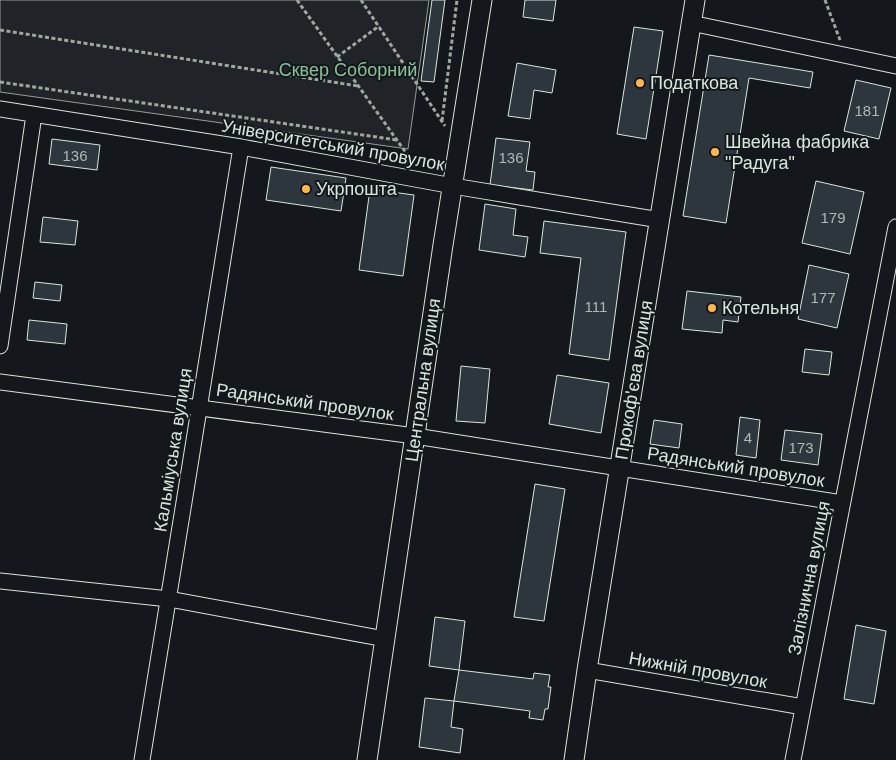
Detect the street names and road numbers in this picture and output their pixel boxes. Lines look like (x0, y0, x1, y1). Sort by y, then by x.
street label: Університетський провулок (220, 116, 446, 174)
street label: Центральна вулиця (402, 297, 444, 463)
street label: Прокоф'єва вулиця (612, 299, 656, 461)
street label: Кальміуська вулиця (150, 367, 196, 533)
street label: Радянський провулок (215, 380, 395, 424)
street label: Радянський провулок (646, 443, 826, 491)
street label: Залізнична вулиця (784, 499, 834, 657)
street label: Нижній провулок (627, 648, 769, 692)

